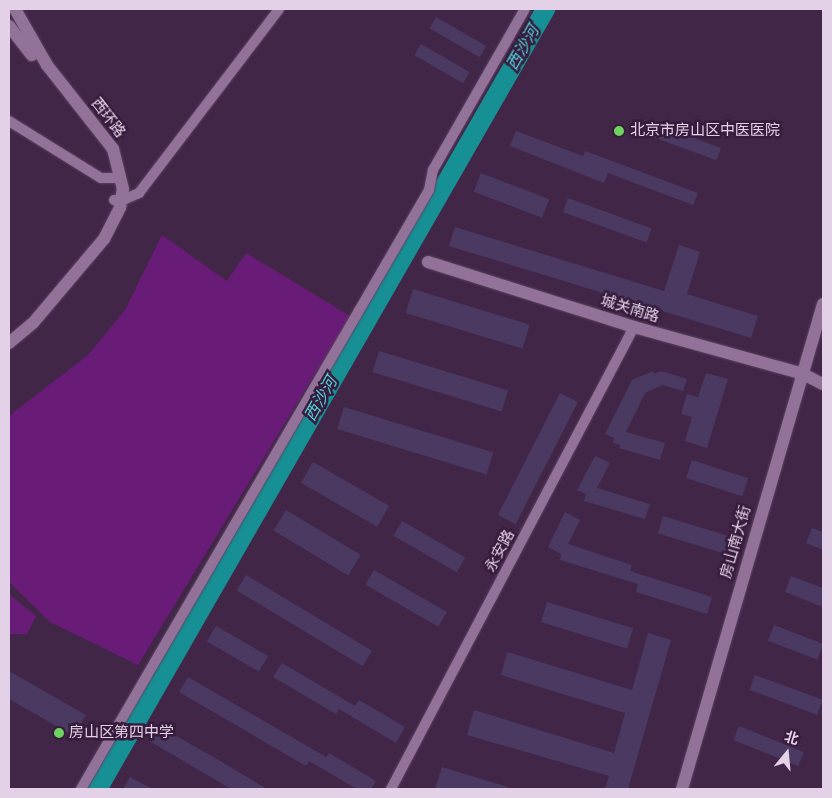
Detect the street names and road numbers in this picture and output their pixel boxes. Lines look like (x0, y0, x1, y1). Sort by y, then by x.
street label: 西环路 (87, 95, 129, 141)
street label: 城关南路 (599, 292, 661, 326)
street label: 房山南大街 (717, 503, 755, 581)
street label: 永安路 (481, 527, 519, 575)

